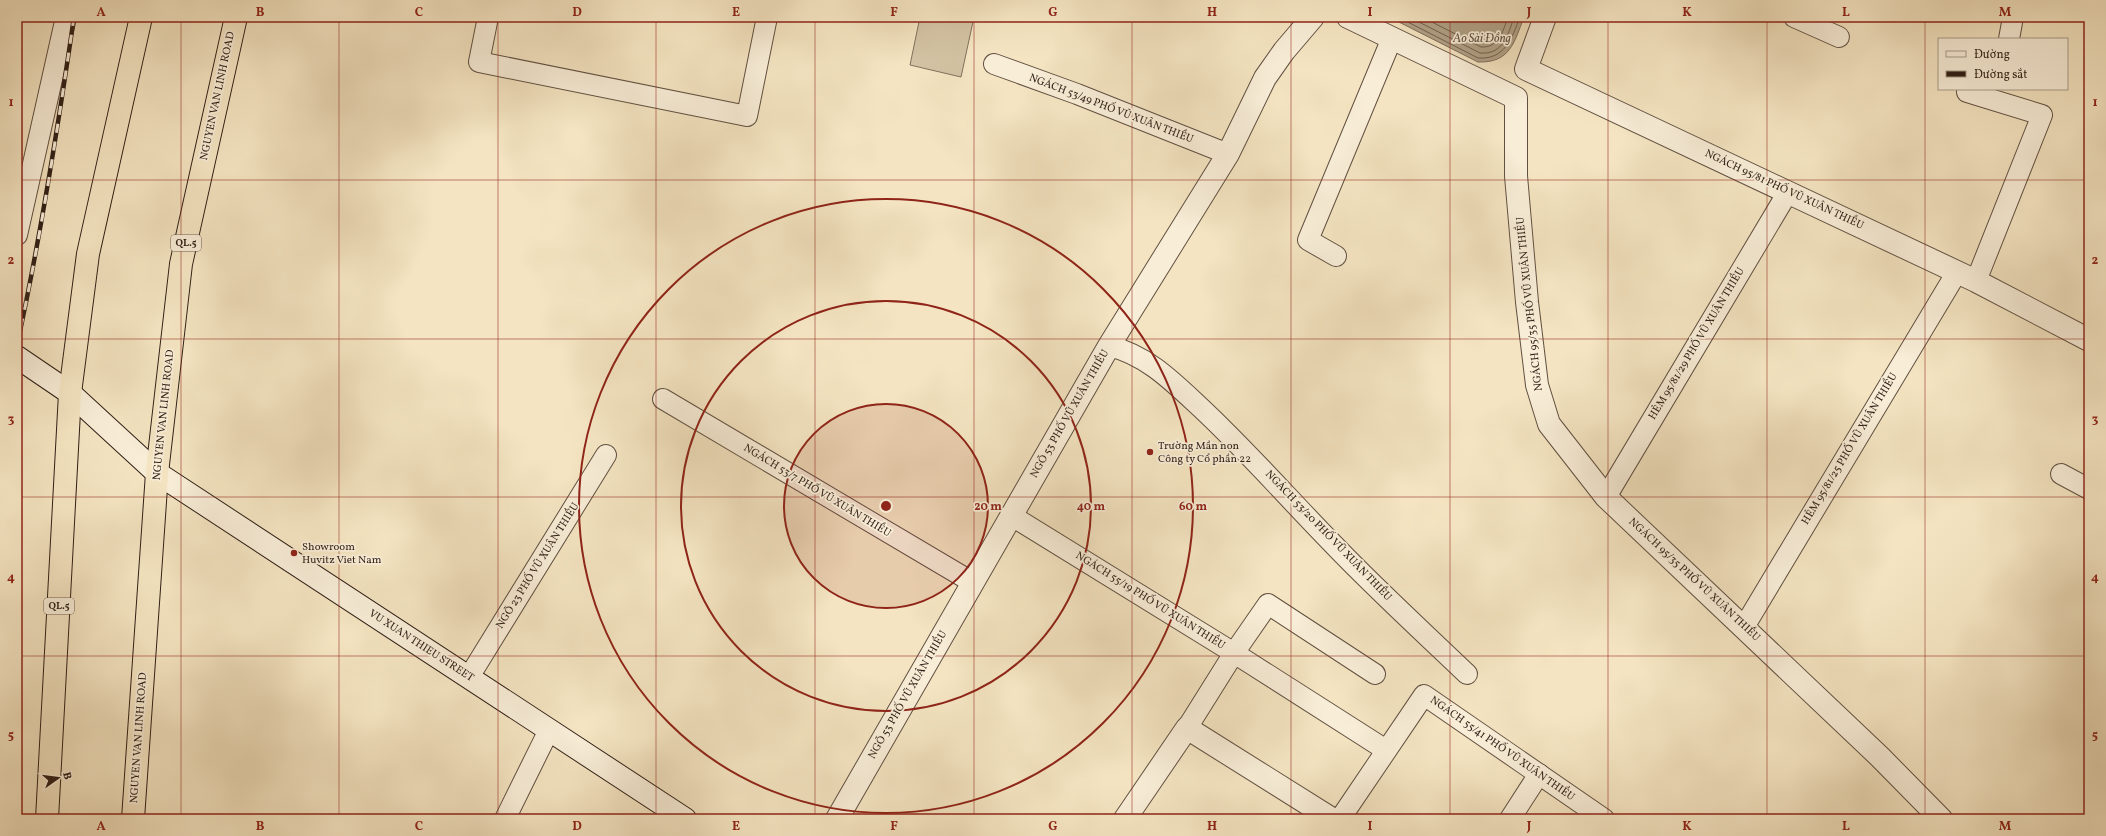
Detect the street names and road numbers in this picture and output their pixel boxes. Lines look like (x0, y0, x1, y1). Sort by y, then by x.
street label: NGUYEN VAN LINH ROAD (197, 30, 239, 162)
street label: NGÁCH 53/49 PHỐ VŨ XUÂN THIỀU (1027, 70, 1196, 147)
street label: NGÁCH 95/81 PHỐ VŨ XUÂN THIỀU (1702, 146, 1866, 234)
street label: NGÁCH 95/35 PHỐ VŨ XUÂN THIỀU (1512, 216, 1547, 392)
road number: QL.5 (171, 235, 201, 251)
street label: HẺM 95/81/29 PHỐ VŨ XUÂN THIỀU (1645, 265, 1749, 423)
street label: NGÕ 53 PHỐ VŨ XUÂN THIỀU (1026, 347, 1113, 481)
street label: NGUYEN VAN LINH ROAD (150, 349, 178, 481)
street label: HẺM 95/81/25 PHỐ VŨ XUÂN THIỀU (1798, 370, 1901, 528)
street label: NGÁCH 53/7 PHỐ VŨ XUÂN THIỀU (741, 440, 894, 541)
street label: NGÁCH 53/20 PHỐ VŨ XUÂN THIỀU (1261, 467, 1395, 605)
street label: NGÕ 23 PHỐ VŨ XUÂN THIỀU (492, 500, 583, 632)
street label: NGÁCH 95/35 PHỐ VŨ XUÂN THIỀU (1625, 514, 1764, 645)
street label: NGÁCH 55/19 PHỐ VŨ XUÂN THIỀU (1072, 548, 1228, 653)
road number: QL.5 (44, 598, 74, 614)
street label: VU XUAN THIEU STREET (366, 606, 477, 686)
street label: NGÕ 53 PHỐ VŨ XUÂN THIỀU (864, 628, 951, 762)
street label: NGUYEN VAN LINH ROAD (127, 672, 151, 804)
street label: NGÁCH 55/41 PHỐ VŨ XUÂN THIỀU (1427, 692, 1578, 805)

